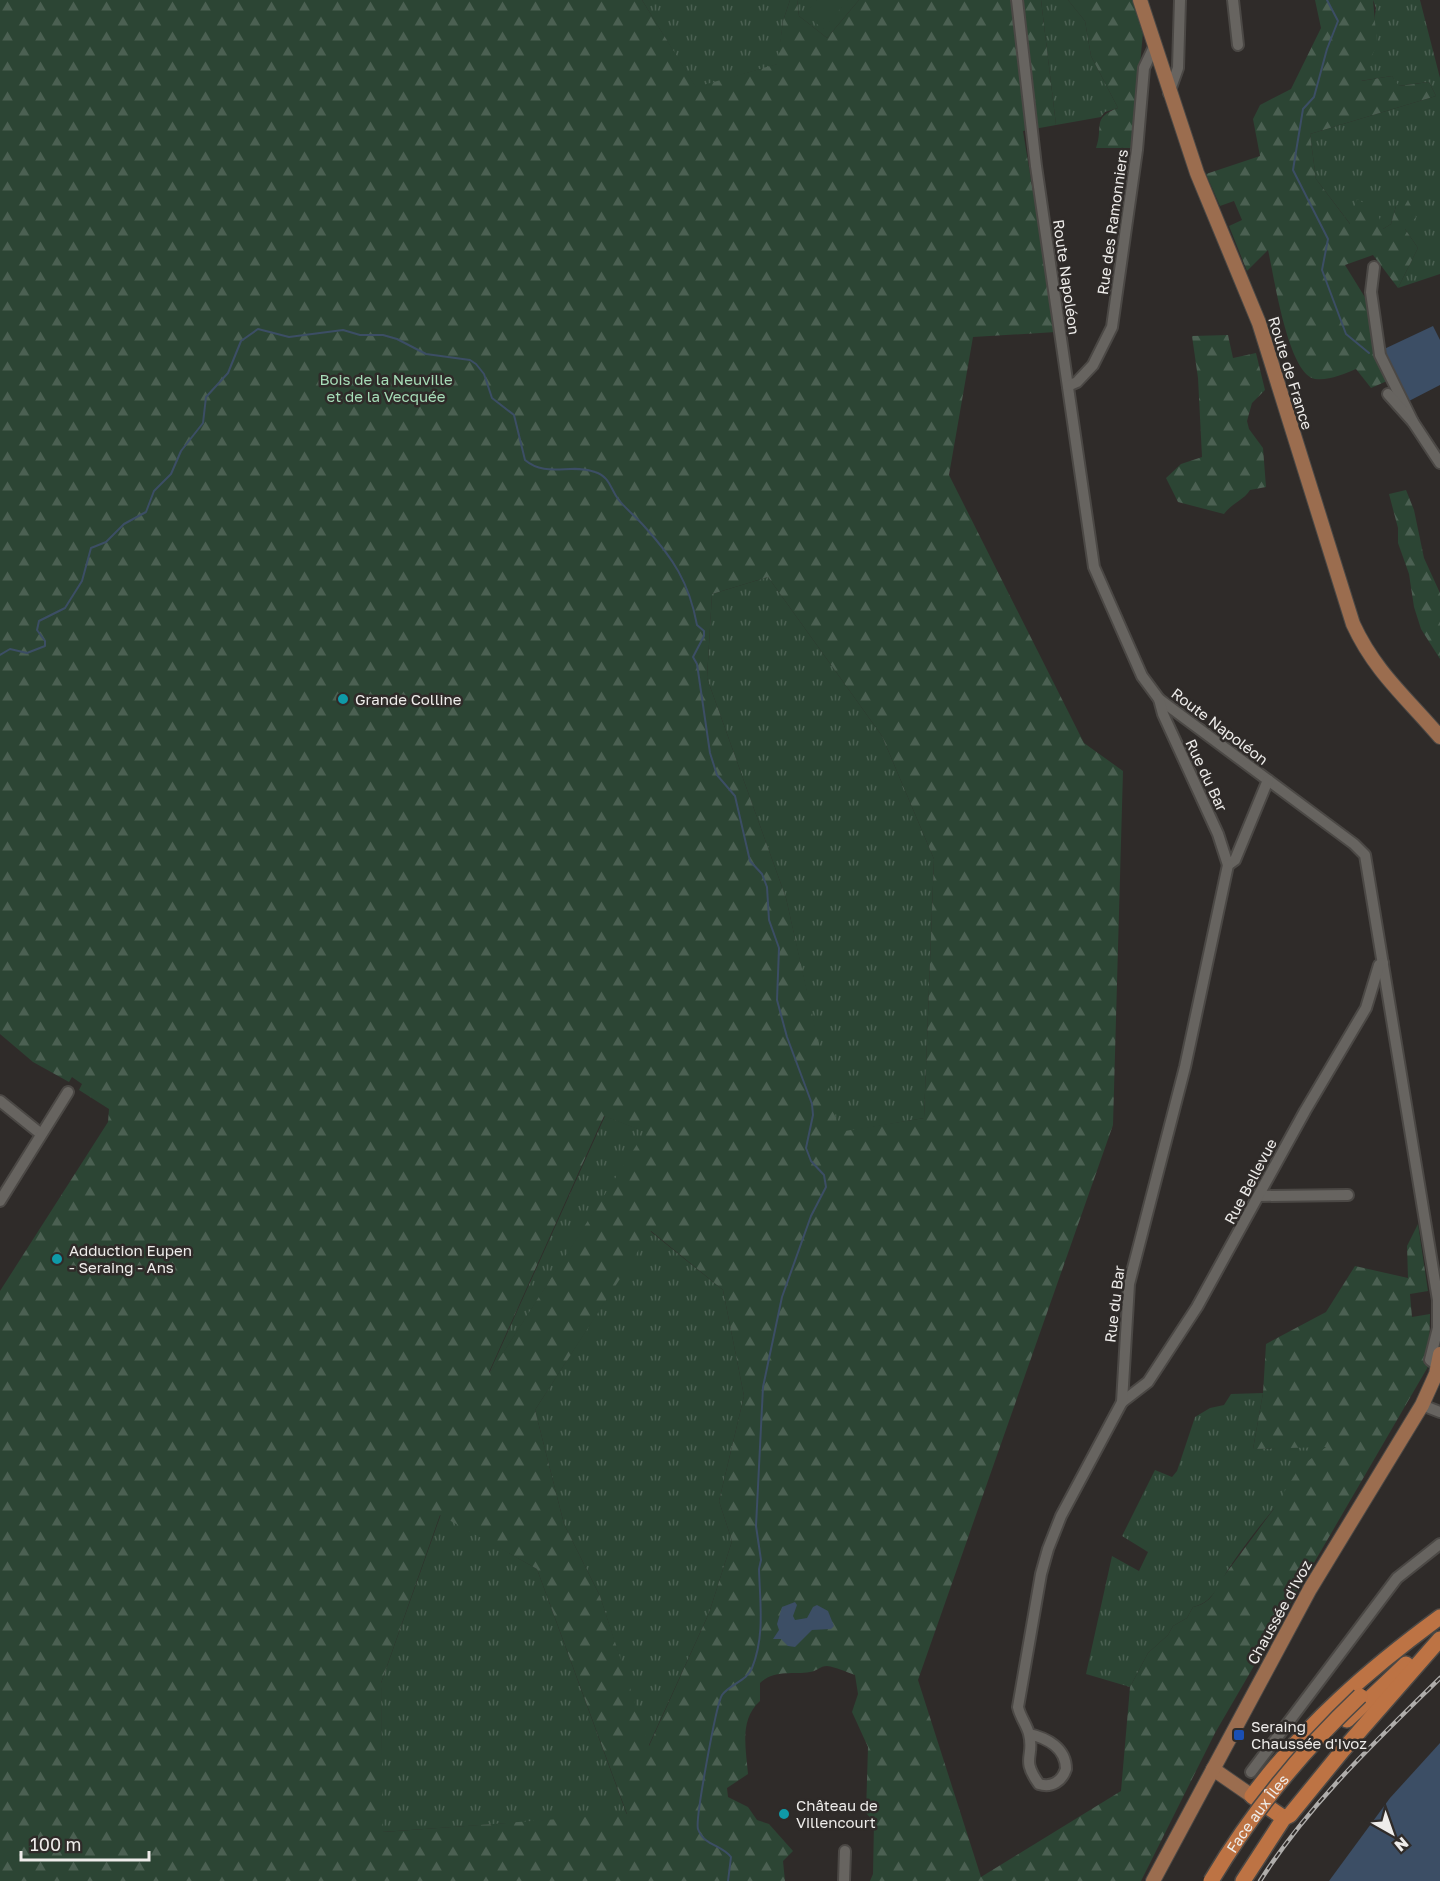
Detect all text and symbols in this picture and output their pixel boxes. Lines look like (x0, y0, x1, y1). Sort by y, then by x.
street label: Rue des Ramonniers (1093, 148, 1131, 296)
street label: Route Napoléon (1050, 218, 1084, 336)
street label: Route de France (1265, 314, 1317, 432)
park label: Bois de la Neuville et de la Vecquée (319, 370, 453, 405)
street label: Route Napoléon (1168, 684, 1272, 768)
place label: Grande Colline (355, 690, 462, 708)
marker: Grande Colline (336, 692, 350, 706)
street label: Rue du Bar (1182, 736, 1232, 814)
street label: Rue Bellevue (1220, 1135, 1280, 1227)
place label: Adduction Eupen - Seraing - Ans (69, 1241, 192, 1276)
marker: Adduction Eupen - Seraing - Ans (50, 1252, 64, 1266)
street label: Rue du Bar (1100, 1264, 1128, 1344)
street label: Chaussée d'Ivoz (1243, 1557, 1315, 1667)
place label: Seraing Chaussée d'Ivoz (1251, 1717, 1367, 1752)
marker: Seraing Chaussée d'Ivoz (1232, 1728, 1246, 1742)
street label: Face aux Îles (1222, 1770, 1292, 1856)
place label: Château de Villencourt (796, 1796, 878, 1831)
north arrow (1362, 1803, 1422, 1863)
marker: Château de Villencourt (777, 1807, 791, 1821)
scale bar (21, 1824, 148, 1862)
text: 100 m (30, 1833, 81, 1855)
text: N (1391, 1833, 1413, 1856)

